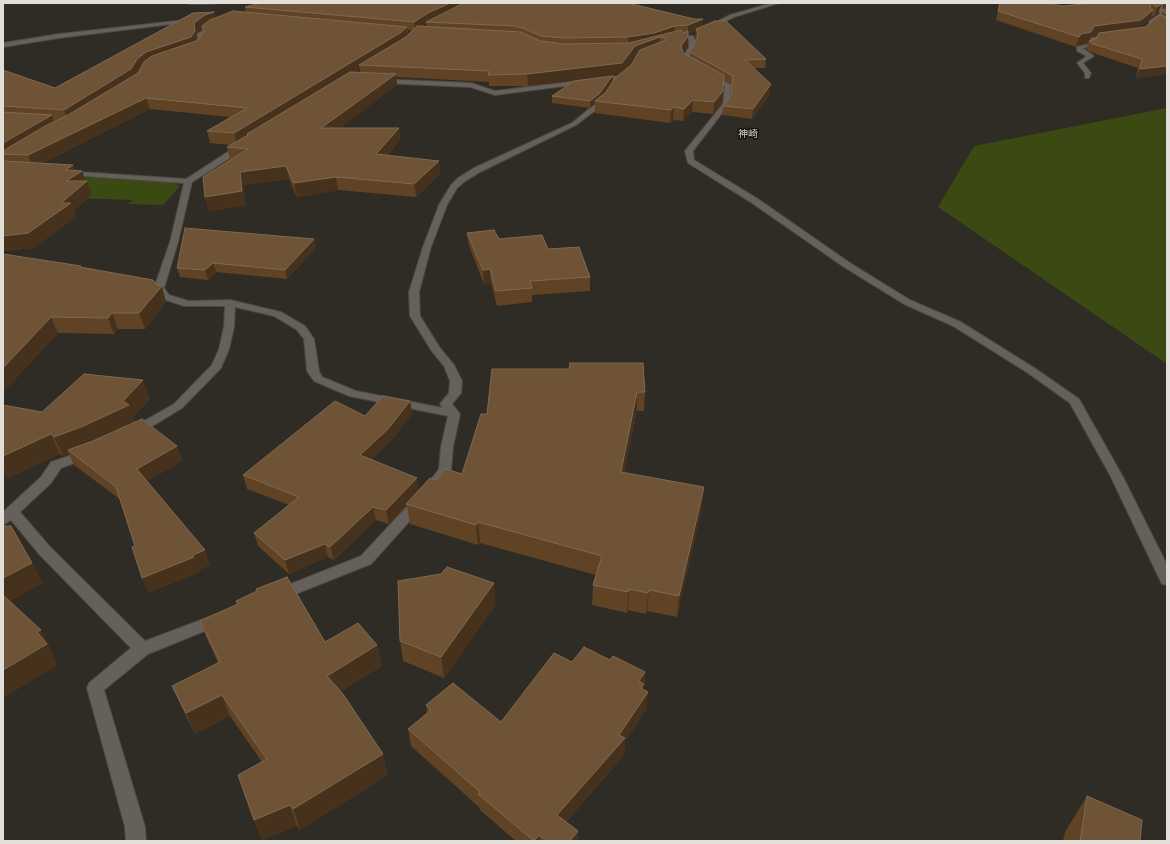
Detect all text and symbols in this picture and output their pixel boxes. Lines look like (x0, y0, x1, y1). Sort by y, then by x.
district label: 神崎 (738, 128, 758, 140)

